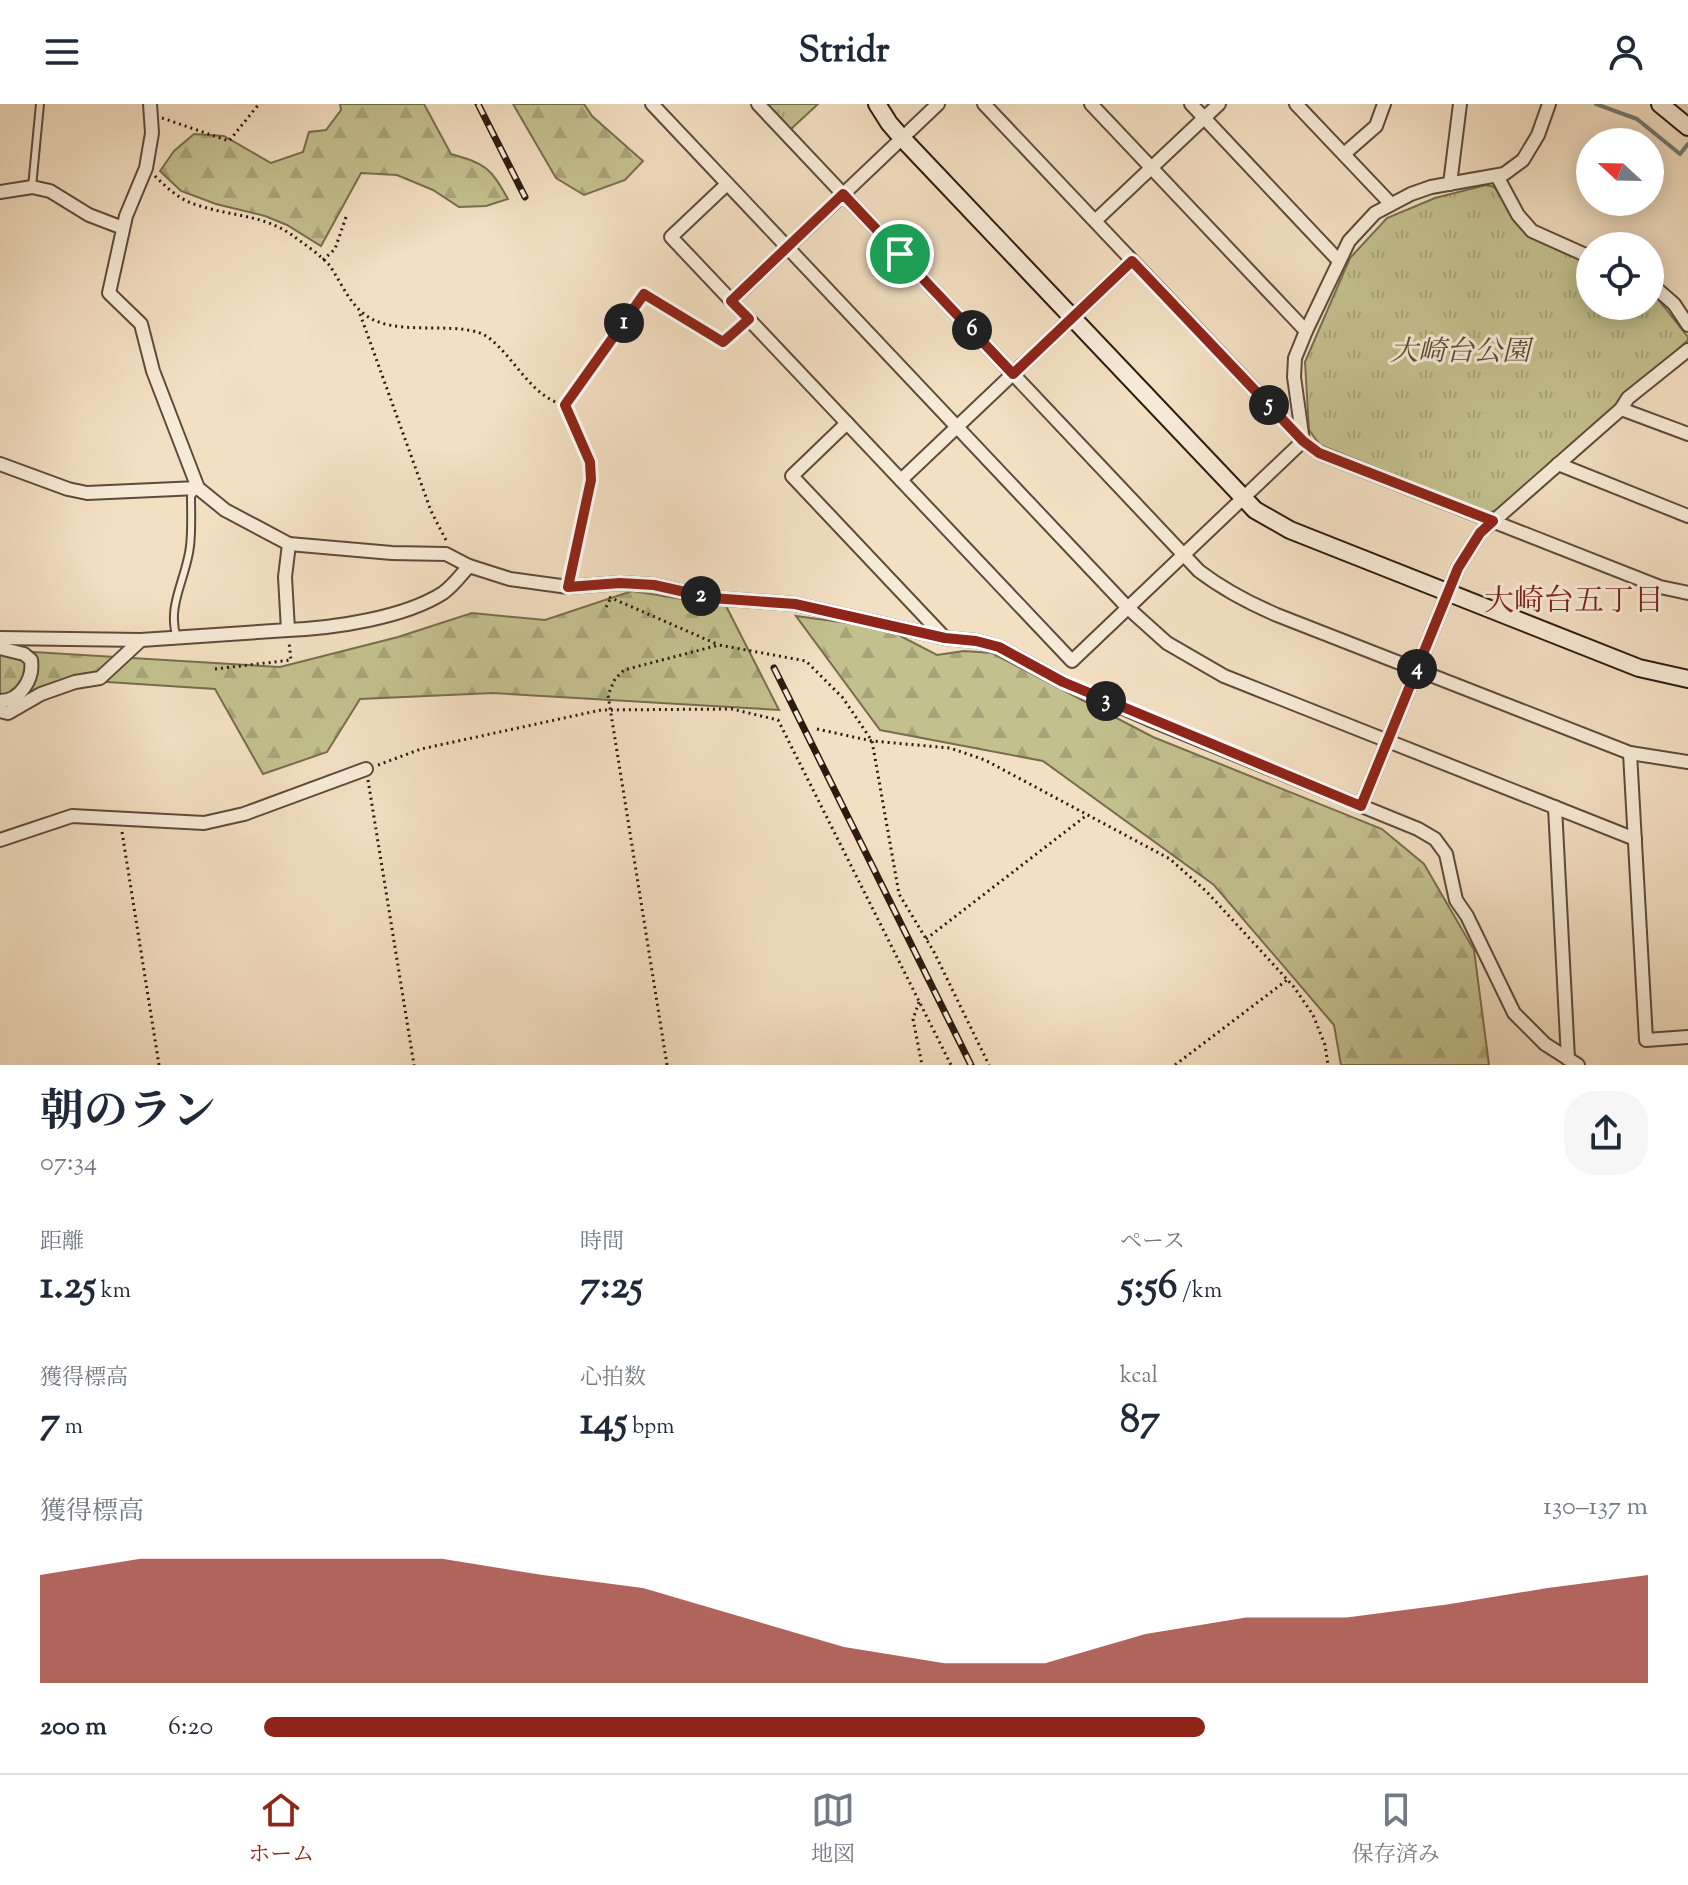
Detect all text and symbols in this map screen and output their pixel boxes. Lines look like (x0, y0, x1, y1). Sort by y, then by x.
text: Stridr (799, 26, 889, 78)
icon: menu (40, 30, 84, 74)
icon: person (1604, 30, 1648, 74)
north arrow (1576, 128, 1664, 216)
map controls (1576, 128, 1664, 320)
pin (866, 220, 934, 288)
icon: arrive (878, 232, 922, 276)
button: locate (1576, 232, 1664, 320)
pin: 1 (604, 303, 644, 343)
text: 1 (620, 307, 628, 339)
pin: 6 (952, 310, 992, 350)
text: 6 (967, 314, 977, 346)
park label: 大崎台公園 (1390, 333, 1534, 373)
pin: 5 (1249, 385, 1289, 425)
text: 5 (1265, 389, 1273, 421)
pin: 2 (681, 576, 721, 616)
text: 2 (696, 580, 706, 612)
district label: 大崎台五丁目 (1484, 581, 1664, 624)
pin: 4 (1397, 649, 1437, 689)
text: 4 (1411, 653, 1423, 685)
pin: 3 (1086, 681, 1126, 721)
text: 3 (1102, 685, 1110, 717)
text: 朝のラン (40, 1083, 216, 1146)
button: share (1564, 1091, 1648, 1175)
text: 07:34 (40, 1145, 97, 1182)
text: 距離 (40, 1227, 84, 1259)
text: 時間 (580, 1227, 624, 1259)
text: ペース (1120, 1227, 1185, 1259)
text: 1.25 (40, 1259, 96, 1316)
text: 7:25 (580, 1259, 643, 1316)
text: 5:56 (1120, 1259, 1178, 1316)
text: km (96, 1276, 131, 1308)
text: /km (1178, 1276, 1222, 1308)
text: kcal (1120, 1361, 1158, 1393)
text: 獲得標高 (40, 1363, 128, 1395)
text: 心拍数 (580, 1363, 646, 1395)
text: 87 (1120, 1393, 1160, 1450)
text: 7 (40, 1395, 60, 1452)
text: 145 (580, 1395, 627, 1452)
text: m (60, 1412, 83, 1444)
text: bpm (627, 1412, 674, 1444)
text: 130–137 m (1543, 1489, 1648, 1526)
text: 獲得標高 (40, 1494, 144, 1531)
text: 200 m (40, 1709, 107, 1746)
text: 6:20 (168, 1709, 213, 1746)
tab: ホーム (248, 1788, 314, 1872)
tab: 地図 (811, 1788, 855, 1872)
tab: 保存済み (1352, 1788, 1440, 1872)

